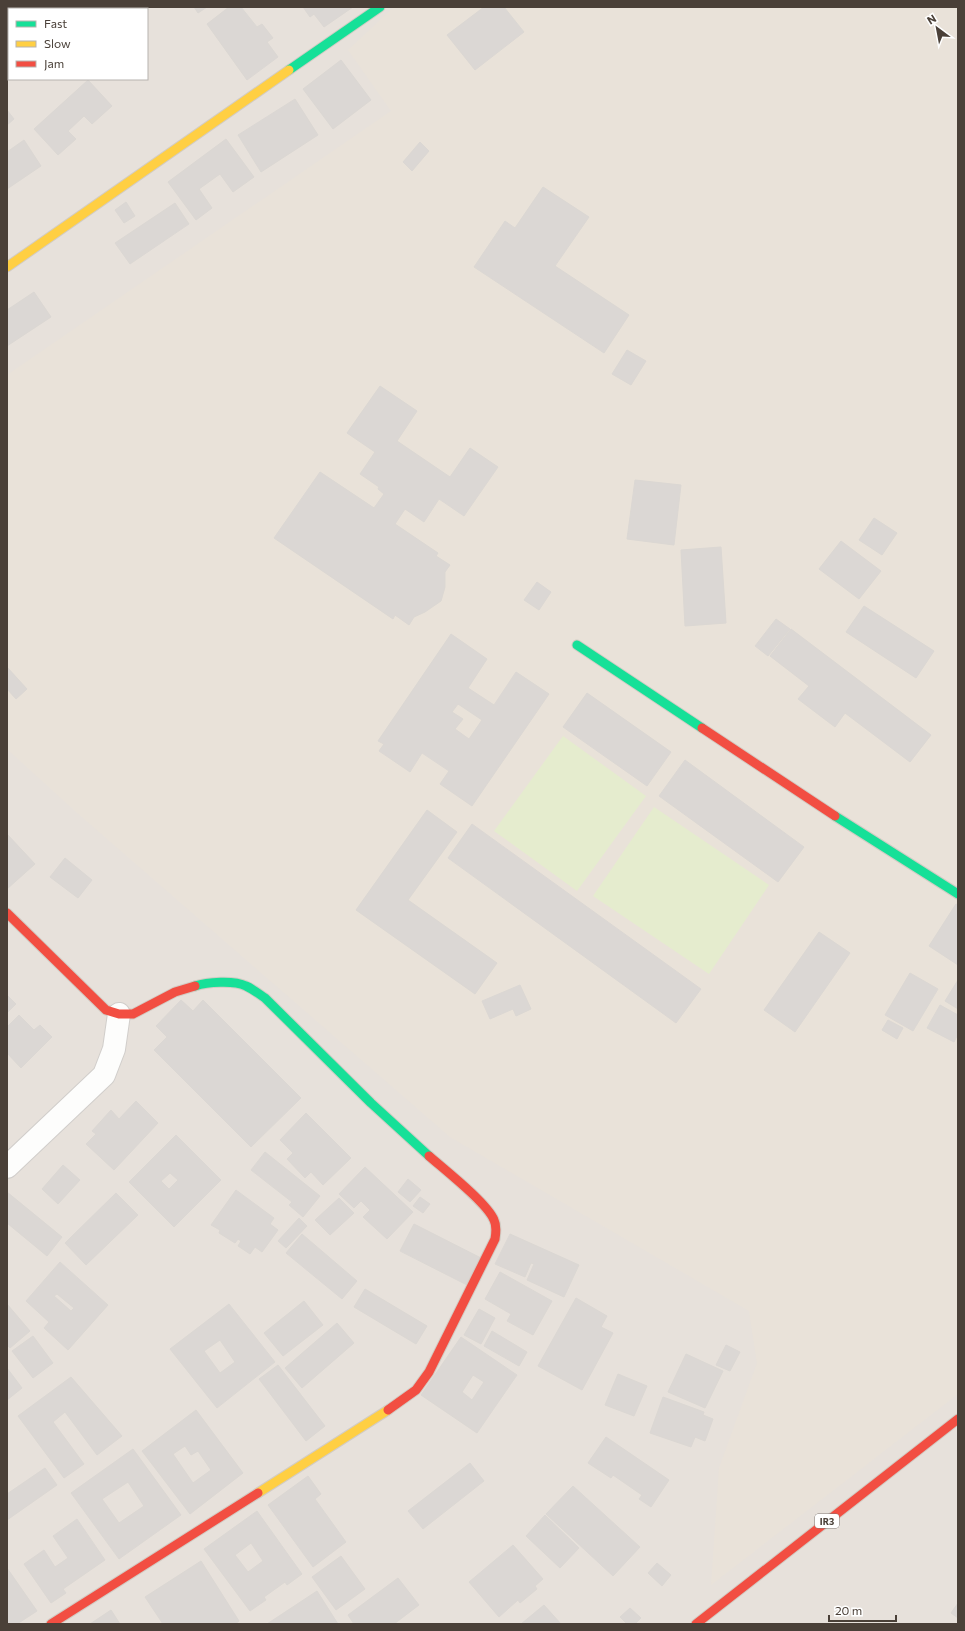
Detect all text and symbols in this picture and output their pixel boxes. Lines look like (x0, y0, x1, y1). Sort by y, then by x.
legend (8, 8, 148, 80)
north arrow (917, 8, 957, 48)
text: N (924, 11, 938, 27)
text: Fast (44, 16, 67, 30)
text: Slow (44, 36, 71, 50)
text: Jam (44, 56, 64, 71)
road number: IR3 (815, 1514, 839, 1528)
scale bar (829, 1597, 896, 1623)
text: 20 m (835, 1603, 862, 1617)

